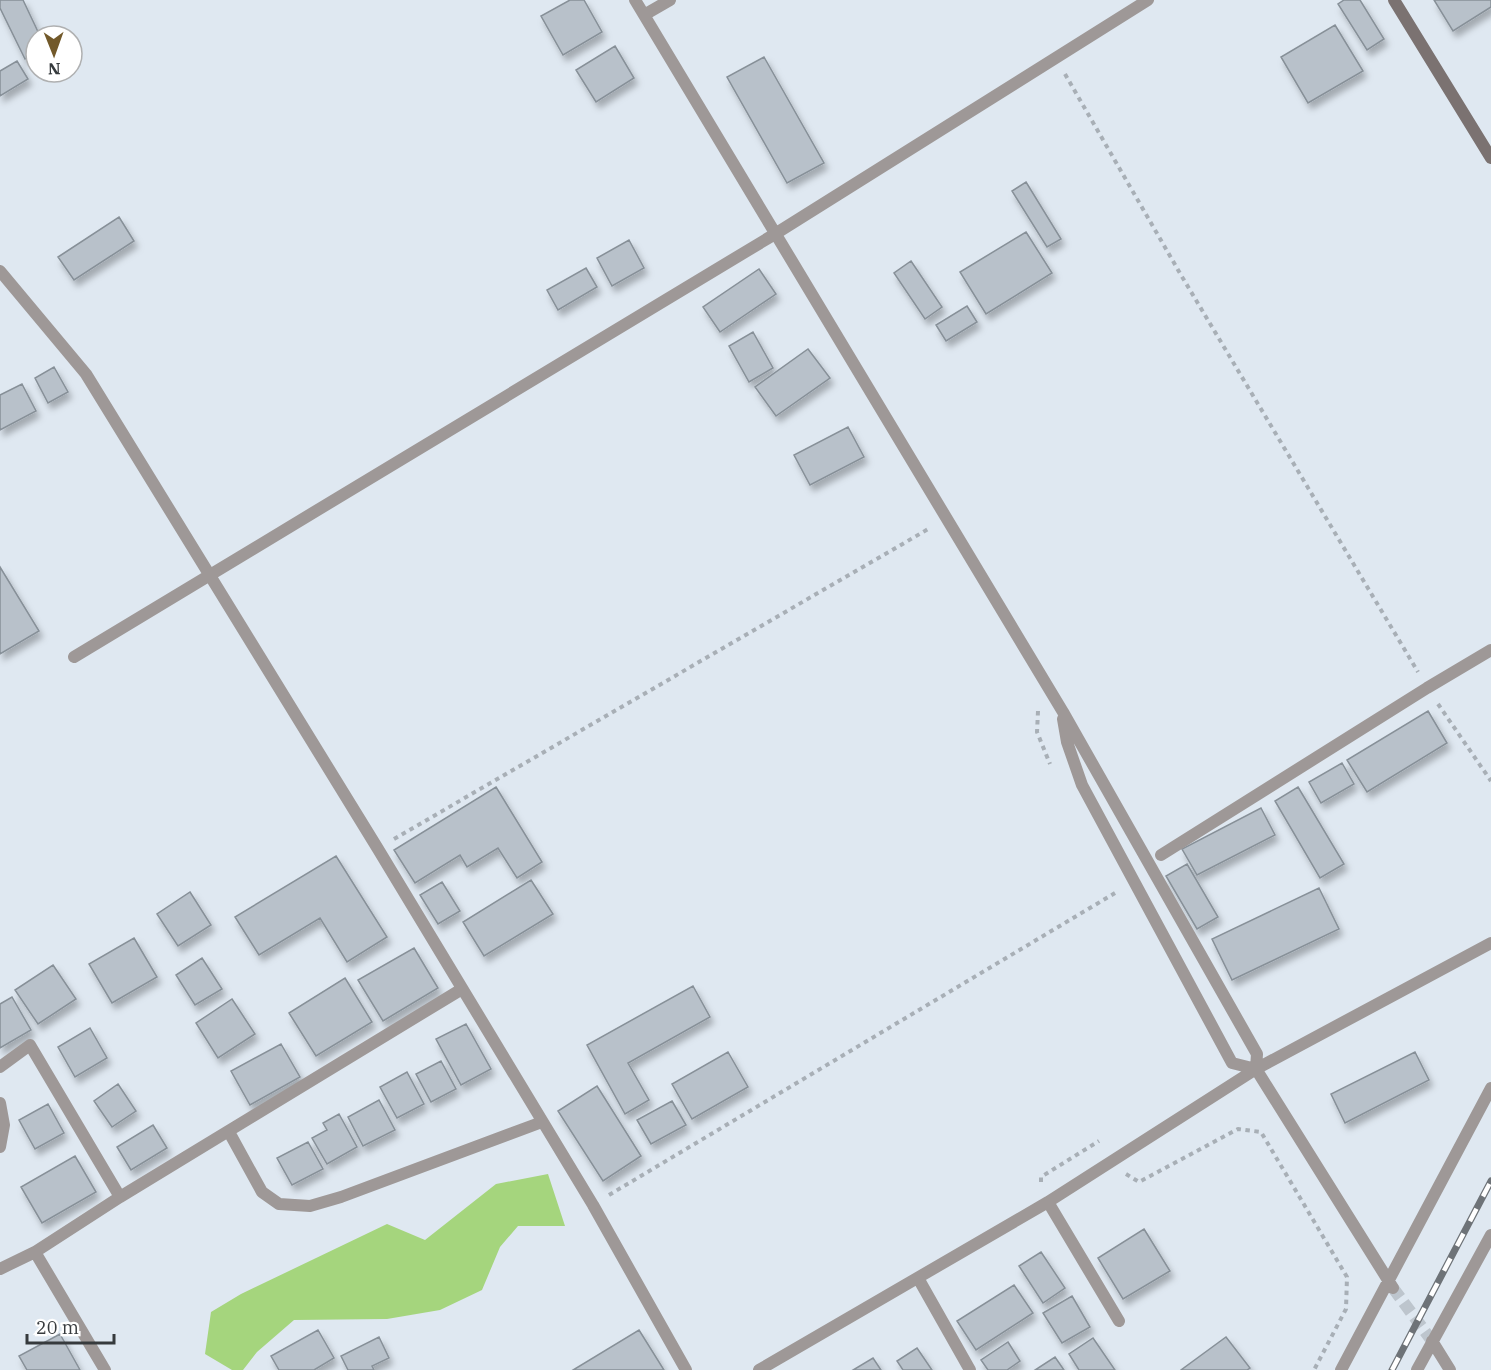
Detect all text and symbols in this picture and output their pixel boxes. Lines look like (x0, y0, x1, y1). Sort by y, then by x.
north arrow (24, 24, 84, 84)
text: N (48, 59, 61, 79)
scale bar (27, 1307, 114, 1345)
text: 20 m (36, 1316, 79, 1339)

